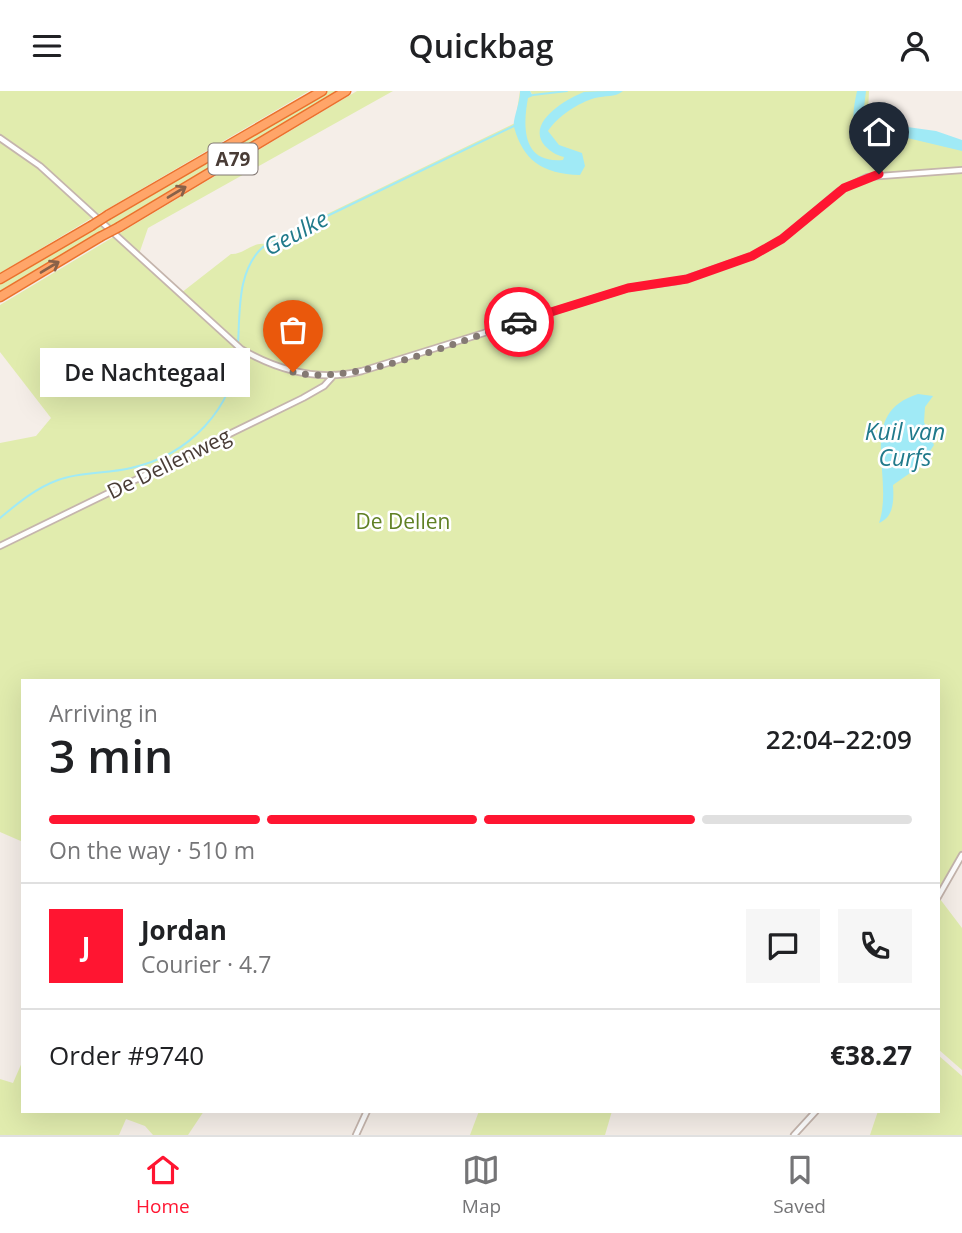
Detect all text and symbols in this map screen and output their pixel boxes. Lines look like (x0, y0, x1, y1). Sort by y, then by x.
text: Quickbag (409, 24, 553, 67)
icon: menu (28, 27, 66, 65)
icon: person (896, 27, 934, 65)
pin (849, 102, 909, 174)
icon: home (860, 113, 898, 151)
road number: A79 (208, 143, 258, 174)
one-way arrow (167, 184, 187, 198)
water label: Geulke (258, 202, 333, 262)
one-way arrow (40, 260, 60, 274)
courier (484, 287, 554, 357)
pin (263, 300, 323, 372)
icon: car (500, 303, 538, 341)
icon: bag (274, 311, 312, 349)
callout: De Nachtegaal (41, 347, 251, 397)
text: De Nachtegaal (64, 356, 226, 388)
water label: Kuil van Curfs (865, 415, 945, 473)
street label: De Dellenweg (102, 421, 235, 505)
park label: De Dellen (356, 507, 450, 535)
text: Arriving in (49, 697, 158, 729)
text: 22:04–22:09 (766, 721, 912, 757)
text: 3 min (49, 724, 173, 786)
text: On the way · 510 m (49, 834, 255, 866)
button: chat (746, 909, 820, 983)
button: phone (838, 909, 912, 983)
text: Jordan (141, 912, 227, 948)
text: J (82, 928, 90, 964)
text: Courier · 4.7 (141, 948, 271, 980)
text: Order #9740 (49, 1037, 204, 1073)
text: €38.27 (830, 1037, 912, 1073)
tab: Home (136, 1151, 190, 1219)
tab: Map (462, 1151, 501, 1219)
tab: Saved (773, 1151, 826, 1219)

